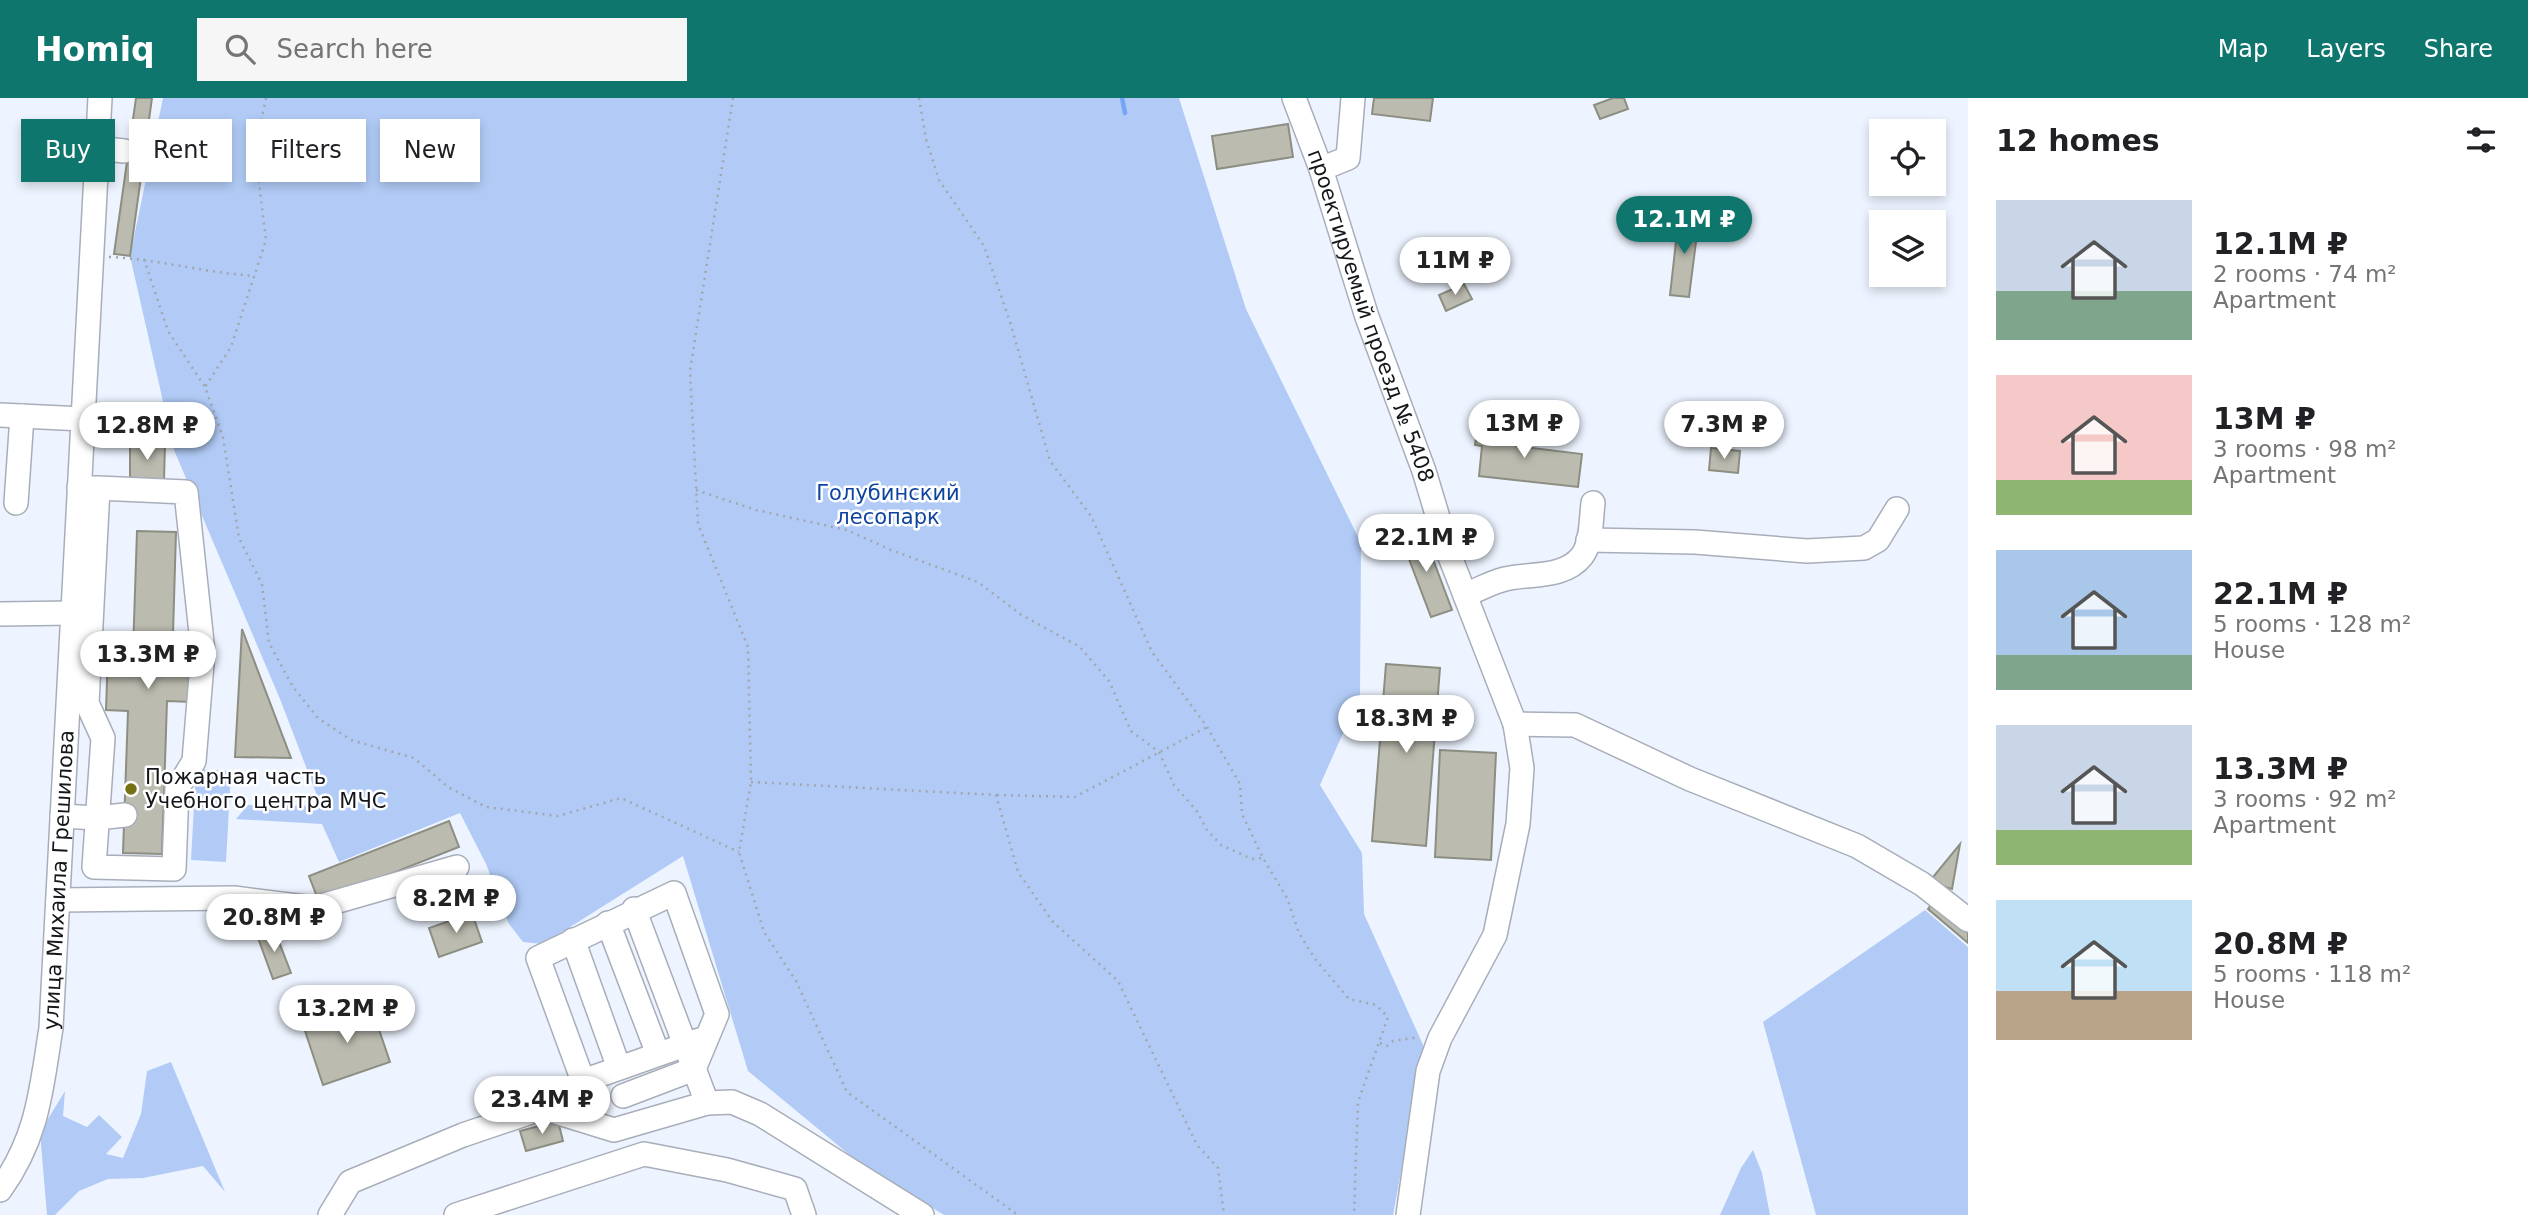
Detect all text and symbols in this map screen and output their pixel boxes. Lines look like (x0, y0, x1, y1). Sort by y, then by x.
search box (197, 18, 687, 81)
text: Homiq (35, 30, 155, 69)
icon: search (221, 30, 259, 68)
text: Search here (277, 34, 433, 64)
text: Map (2218, 35, 2268, 63)
text: Layers (2306, 35, 2386, 63)
text: Share (2424, 35, 2493, 63)
chip: Buy (21, 119, 115, 182)
chip: Rent (129, 119, 232, 182)
chip: Filters (246, 119, 366, 182)
chip: New (380, 119, 480, 182)
map controls (1869, 119, 1946, 287)
button: locate (1869, 119, 1946, 196)
icon: filters (2462, 121, 2500, 159)
text: 12 homes (1996, 123, 2160, 158)
street label: проектируемый проезд № 5408 (1303, 146, 1439, 485)
pin: 12.1M ₽ (1619, 197, 1749, 256)
text: 12.1M ₽ (1632, 206, 1736, 232)
button: layers (1869, 210, 1946, 287)
text: 12.1M ₽ (2213, 226, 2348, 261)
icon: home (2052, 228, 2136, 312)
pin: 11M ₽ (1406, 238, 1504, 297)
text: 11M ₽ (1416, 247, 1494, 273)
text: 2 rooms · 74 m² (2213, 261, 2397, 287)
text: Apartment (2213, 287, 2336, 313)
pin: 13M ₽ (1475, 400, 1573, 460)
text: 13M ₽ (2213, 401, 2316, 436)
pin: 12.8M ₽ (82, 402, 212, 462)
pin: 7.3M ₽ (1667, 402, 1781, 461)
icon: home (2052, 403, 2136, 487)
text: 13M ₽ (1485, 410, 1563, 436)
text: 7.3M ₽ (1680, 411, 1768, 437)
text: 12.8M ₽ (95, 412, 199, 438)
text: 3 rooms · 98 m² (2213, 436, 2397, 462)
text: Apartment (2213, 462, 2336, 488)
park label: Голубинский лесопарк (816, 481, 960, 529)
pin: 22.1M ₽ (1361, 514, 1491, 574)
text: 22.1M ₽ (1374, 524, 1478, 550)
text: 22.1M ₽ (2213, 576, 2348, 611)
icon: home (2052, 578, 2136, 662)
text: 5 rooms · 128 m² (2213, 611, 2411, 637)
pin: 13.3M ₽ (83, 632, 213, 691)
text: House (2213, 637, 2285, 663)
text: 13.3M ₽ (96, 641, 200, 667)
pin: 18.3M ₽ (1341, 696, 1471, 755)
text: 18.3M ₽ (1354, 705, 1458, 731)
street label: улица Михаила Грешилова (39, 729, 79, 1031)
text: 13.3M ₽ (2213, 751, 2348, 786)
icon: home (2052, 753, 2136, 837)
place label: Пожарная часть Учебного центра МЧС (145, 765, 386, 813)
marker: Пожарная часть Учебного центра МЧС (123, 781, 139, 797)
text: 3 rooms · 92 m² (2213, 786, 2397, 812)
text: Apartment (2213, 812, 2336, 838)
pin: 8.2M ₽ (399, 876, 513, 935)
text: 8.2M ₽ (412, 885, 500, 911)
pin: 20.8M ₽ (209, 894, 339, 954)
text: 20.8M ₽ (222, 904, 326, 930)
text: 20.8M ₽ (2213, 926, 2348, 961)
icon: home (2052, 928, 2136, 1012)
text: 5 rooms · 118 m² (2213, 961, 2411, 987)
pin: 13.2M ₽ (282, 986, 412, 1045)
text: House (2213, 987, 2285, 1013)
text: 13.2M ₽ (295, 995, 399, 1021)
pin: 23.4M ₽ (477, 1076, 607, 1136)
text: 23.4M ₽ (490, 1086, 594, 1112)

